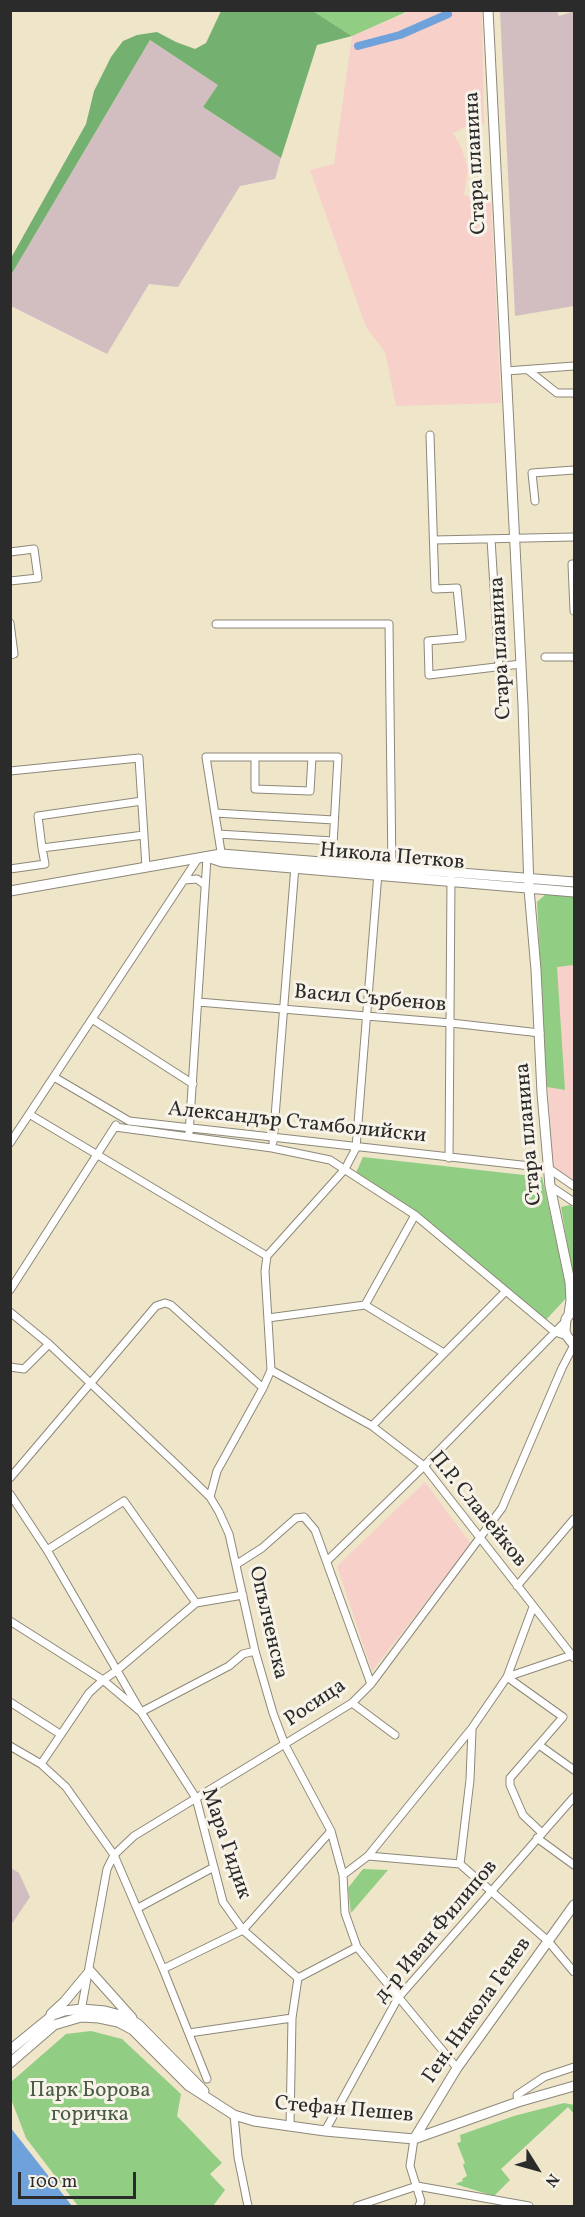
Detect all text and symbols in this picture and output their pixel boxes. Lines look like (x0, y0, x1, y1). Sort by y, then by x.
street label: Стара планина (461, 91, 493, 235)
street label: Стара планина (486, 576, 518, 720)
street label: Никола Петков (318, 839, 466, 877)
street label: Васил Сърбенов (293, 981, 447, 1019)
street label: Стара планина (511, 1062, 549, 1206)
street label: Александър Стамболийски (167, 1098, 427, 1150)
street label: П.Р. Славейков (423, 1447, 531, 1573)
street label: Опълченска (242, 1564, 292, 1682)
street label: Росица (281, 1674, 351, 1734)
street label: Мара Гидик (194, 1785, 256, 1903)
street label: д-р Иван Филипов (370, 1855, 504, 2009)
street label: Ген. Никола Генев (418, 1933, 538, 2089)
park label: Парк Борова горичка (29, 2079, 151, 2129)
street label: Стефан Пешев (274, 2092, 414, 2130)
north arrow (507, 2139, 567, 2199)
scale bar (21, 2160, 140, 2198)
text: N (539, 2169, 564, 2191)
text: 100 m (29, 2170, 78, 2195)

